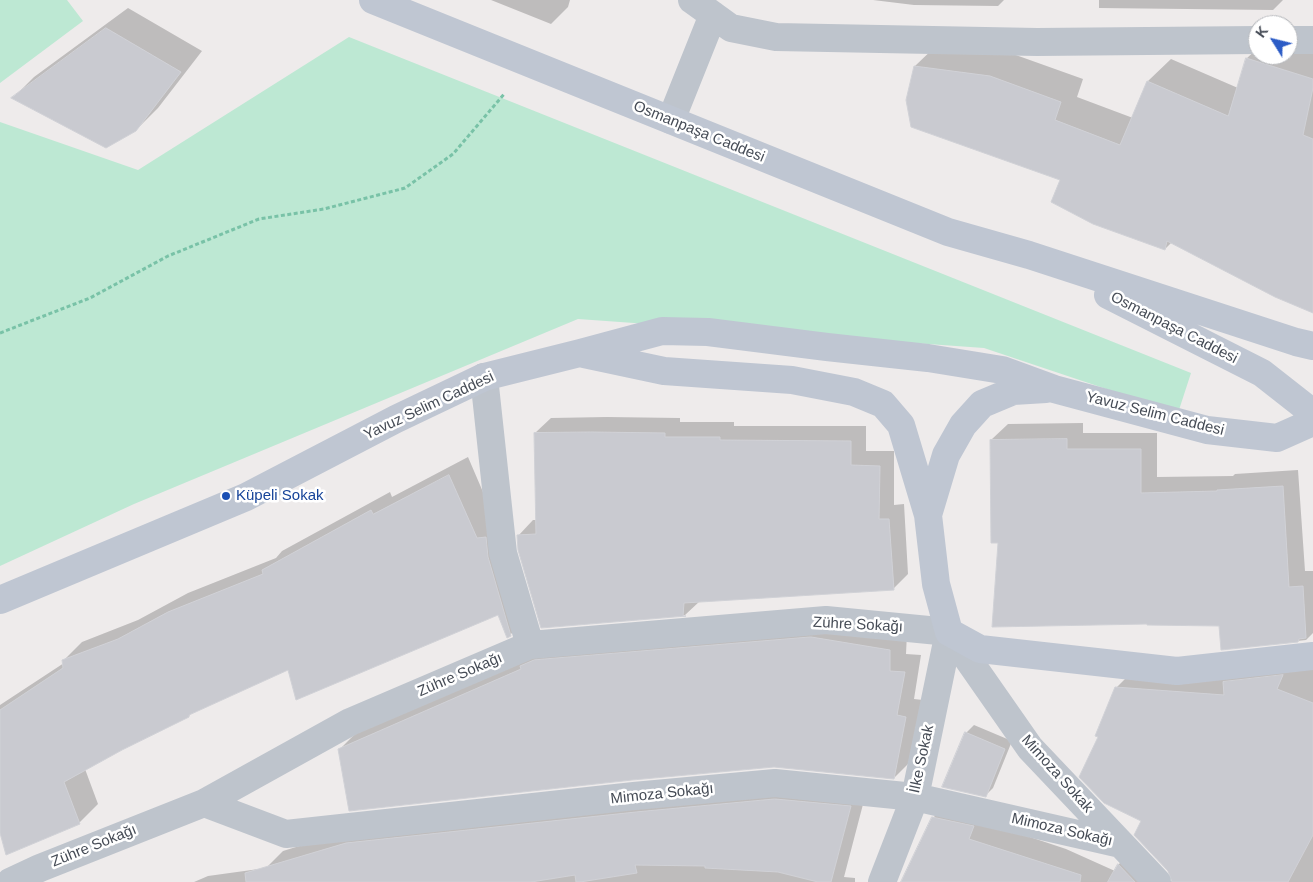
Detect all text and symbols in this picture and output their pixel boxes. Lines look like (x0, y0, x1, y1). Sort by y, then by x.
north arrow (1248, 15, 1298, 65)
text: K (1252, 23, 1271, 41)
street label: Osmanpaşa Caddesi (631, 97, 767, 167)
street label: Osmanpaşa Caddesi (1108, 288, 1240, 368)
street label: Yavuz Selim Caddesi (361, 368, 497, 444)
street label: Yavuz Selim Caddesi (1084, 388, 1226, 440)
place label: Küpeli Sokak (236, 487, 324, 505)
marker: Küpeli Sokak (220, 490, 232, 502)
street label: Zühre Sokağı (813, 614, 903, 636)
street label: Zühre Sokağı (415, 649, 505, 701)
street label: İlke Sokak (906, 723, 938, 795)
street label: Mimoza Sokak (1017, 731, 1097, 817)
street label: Mimoza Sokağı (610, 780, 714, 808)
street label: Mimoza Sokağı (1010, 810, 1114, 850)
street label: Zühre Sokağı (49, 821, 139, 871)

